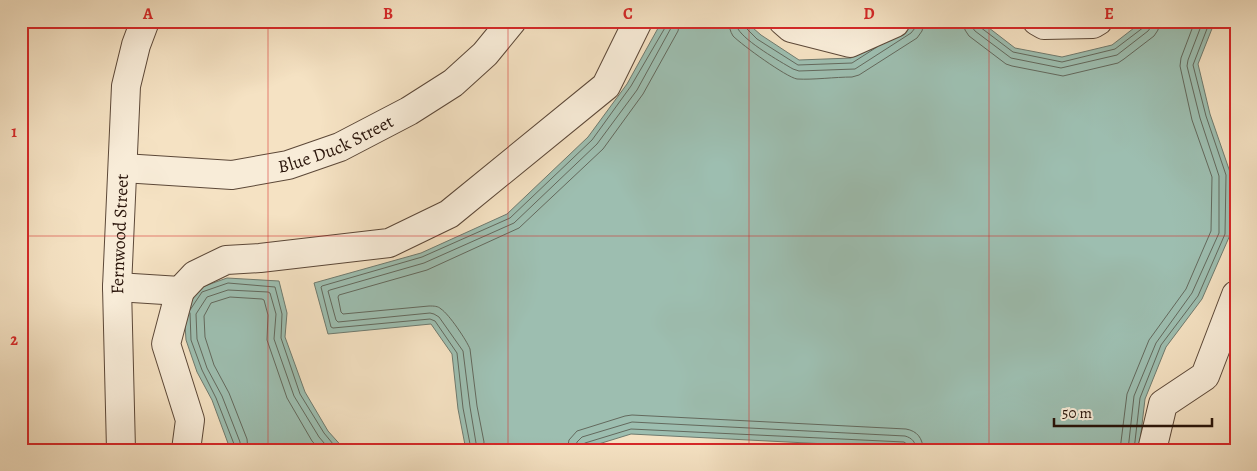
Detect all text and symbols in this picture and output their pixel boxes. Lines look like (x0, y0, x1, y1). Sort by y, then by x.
text: A (142, 3, 154, 25)
text: B (383, 3, 393, 25)
text: C (623, 3, 633, 25)
text: D (863, 3, 875, 25)
text: E (1104, 3, 1114, 25)
street label: Blue Duck Street (276, 109, 398, 179)
text: 1 (11, 121, 17, 143)
street label: Fernwood Street (105, 173, 134, 295)
text: 2 (10, 329, 18, 351)
scale bar (1054, 396, 1212, 428)
text: 50 m (1062, 403, 1092, 423)

